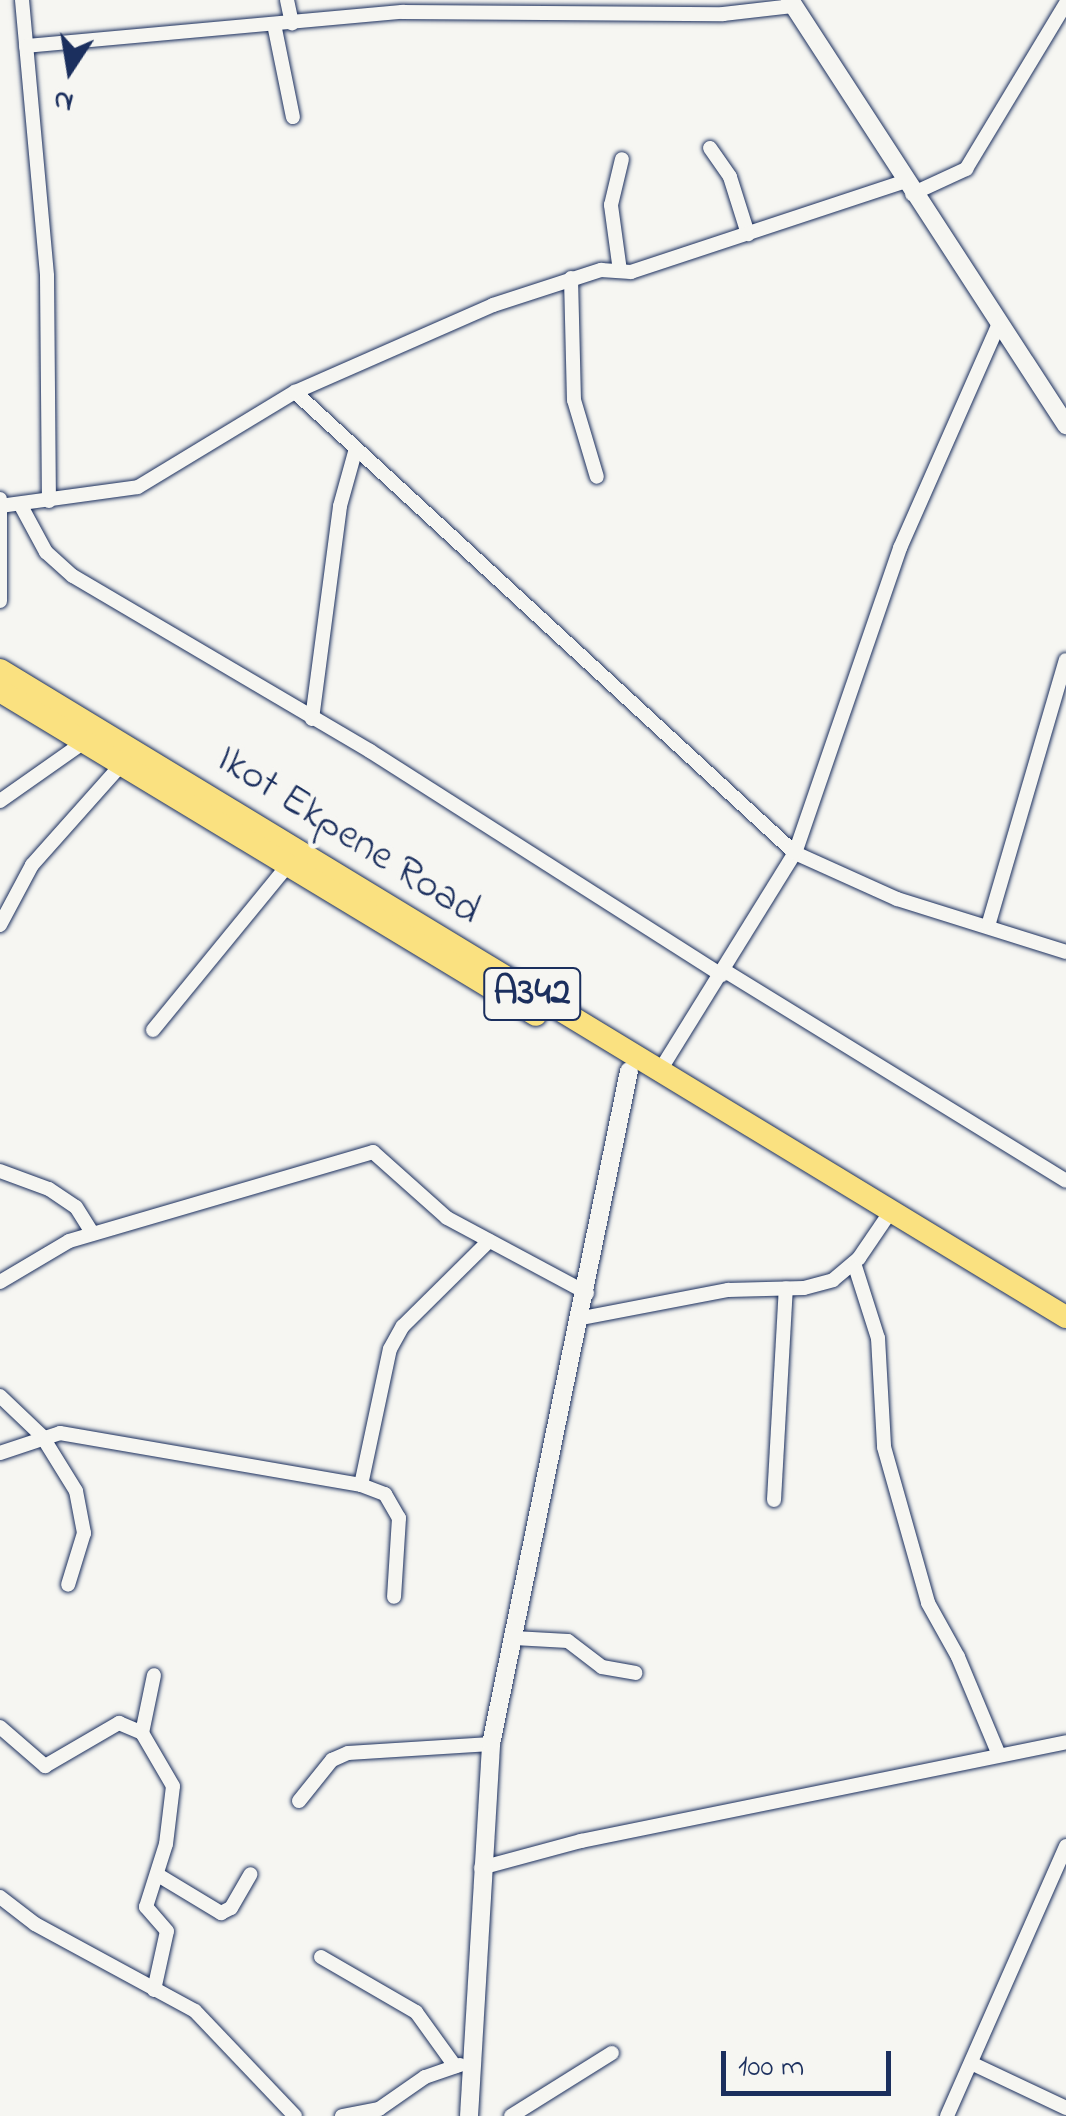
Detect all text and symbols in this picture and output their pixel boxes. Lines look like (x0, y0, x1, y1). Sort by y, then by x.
north arrow (20, 20, 120, 120)
text: N (50, 78, 77, 122)
street label: Ikot Ekpene Road (207, 735, 489, 937)
road number: A342 (482, 959, 582, 1029)
scale bar (726, 2031, 896, 2093)
text: 100 m (738, 2046, 804, 2090)

